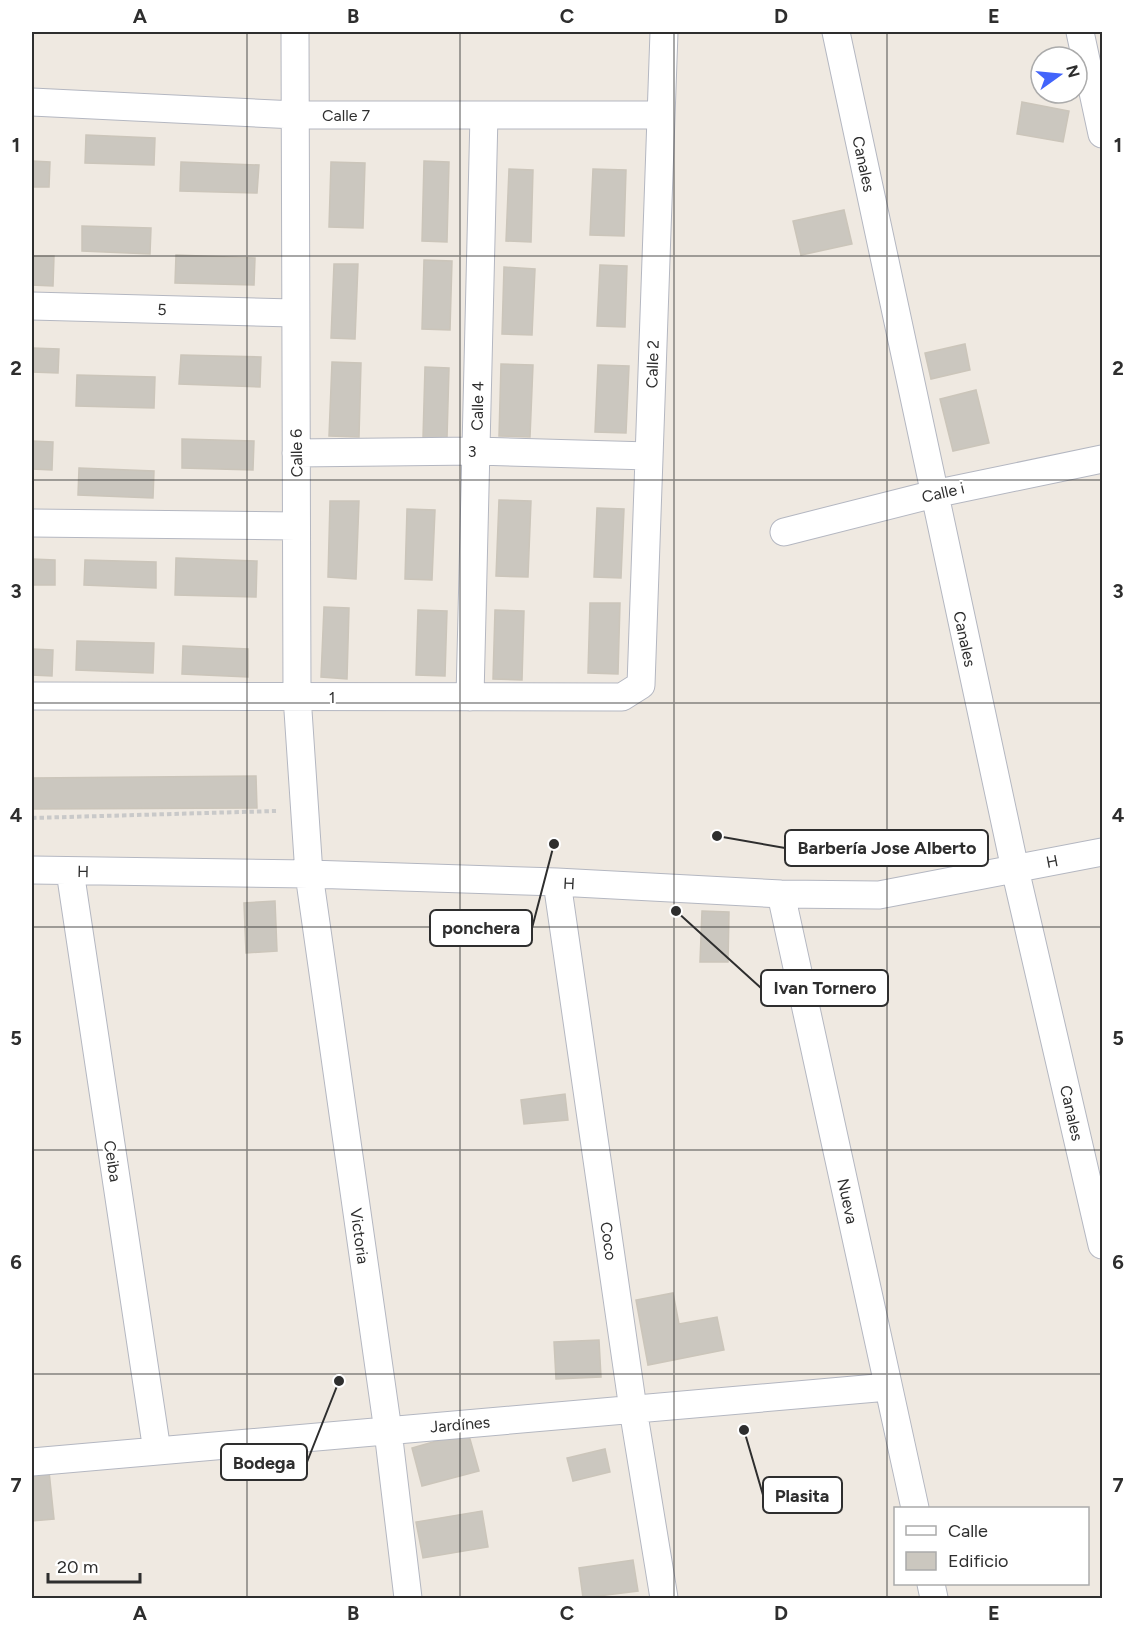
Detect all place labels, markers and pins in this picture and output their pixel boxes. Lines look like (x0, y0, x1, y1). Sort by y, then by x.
callout: Barbería Jose Alberto (785, 830, 988, 866)
callout: ponchera (430, 910, 532, 946)
callout: Ivan Tornero (761, 970, 888, 1006)
callout: Bodega (221, 1444, 307, 1480)
callout: Plasita (763, 1477, 842, 1513)

